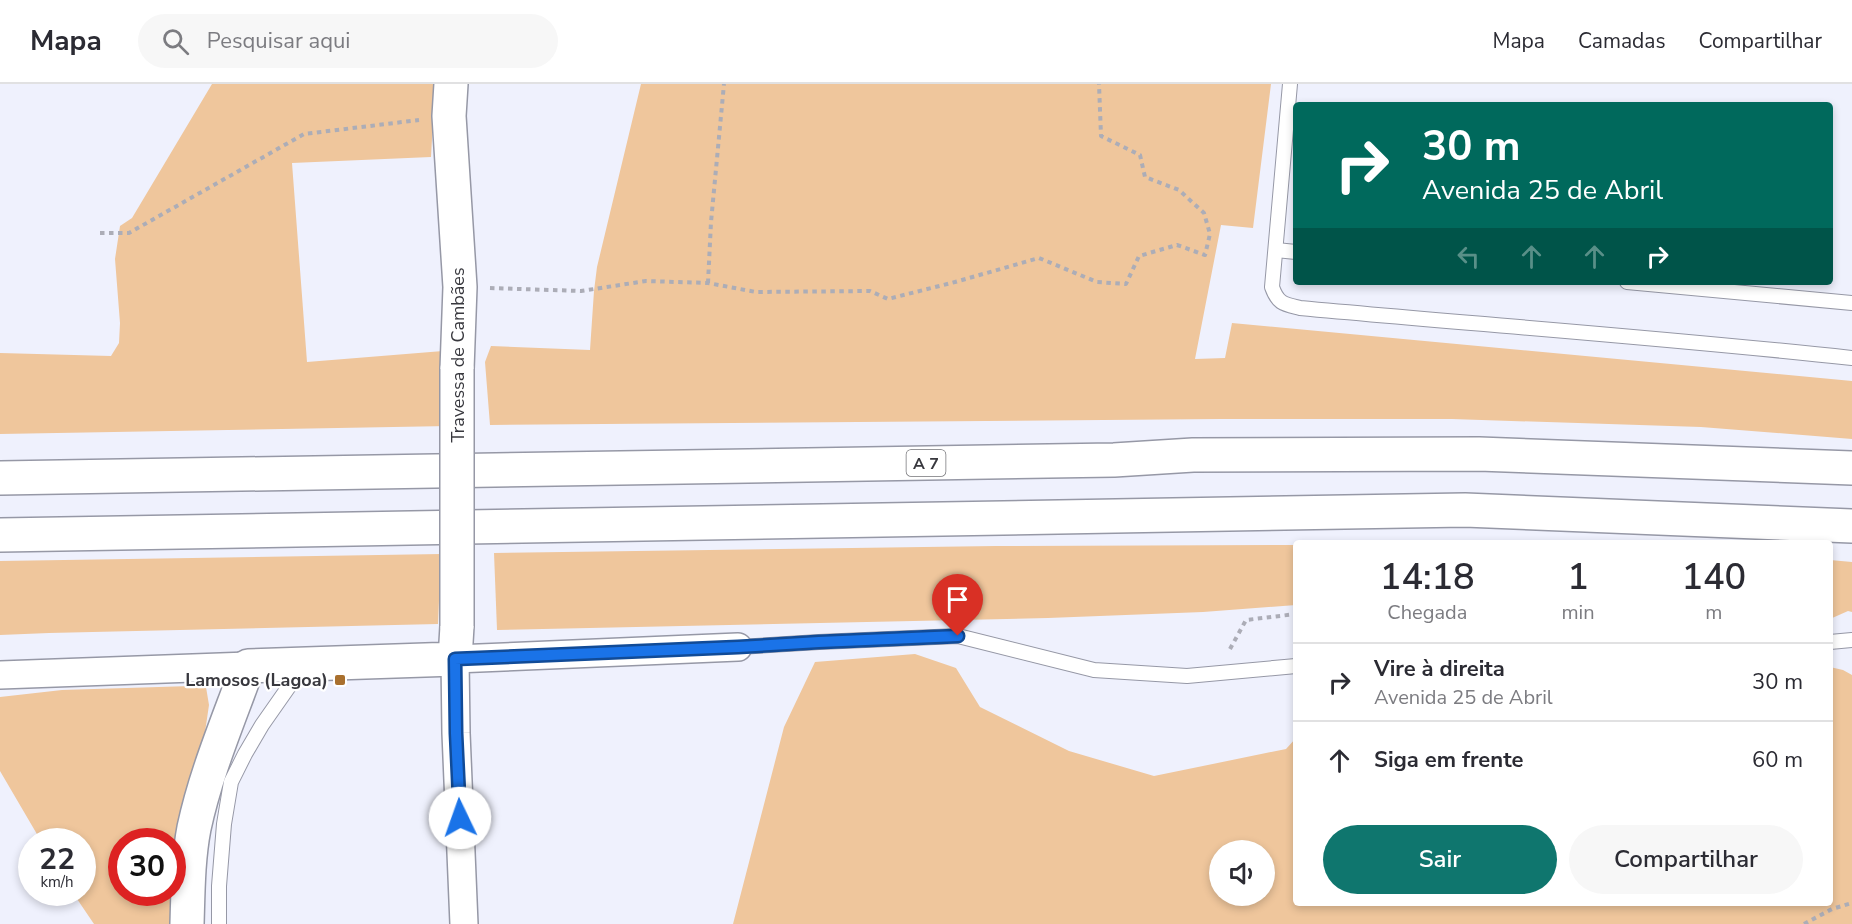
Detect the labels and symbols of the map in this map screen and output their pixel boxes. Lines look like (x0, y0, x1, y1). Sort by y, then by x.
street label: Travessa de Cambães (446, 267, 470, 443)
road number: A 7 (906, 450, 946, 476)
pin (932, 574, 983, 636)
place label: Lamosos (Lagoa) (185, 668, 328, 692)
marker: Lamosos (Lagoa) (333, 673, 347, 687)
position arrow (428, 786, 492, 850)
speed limit sign: 30 (108, 828, 186, 906)

